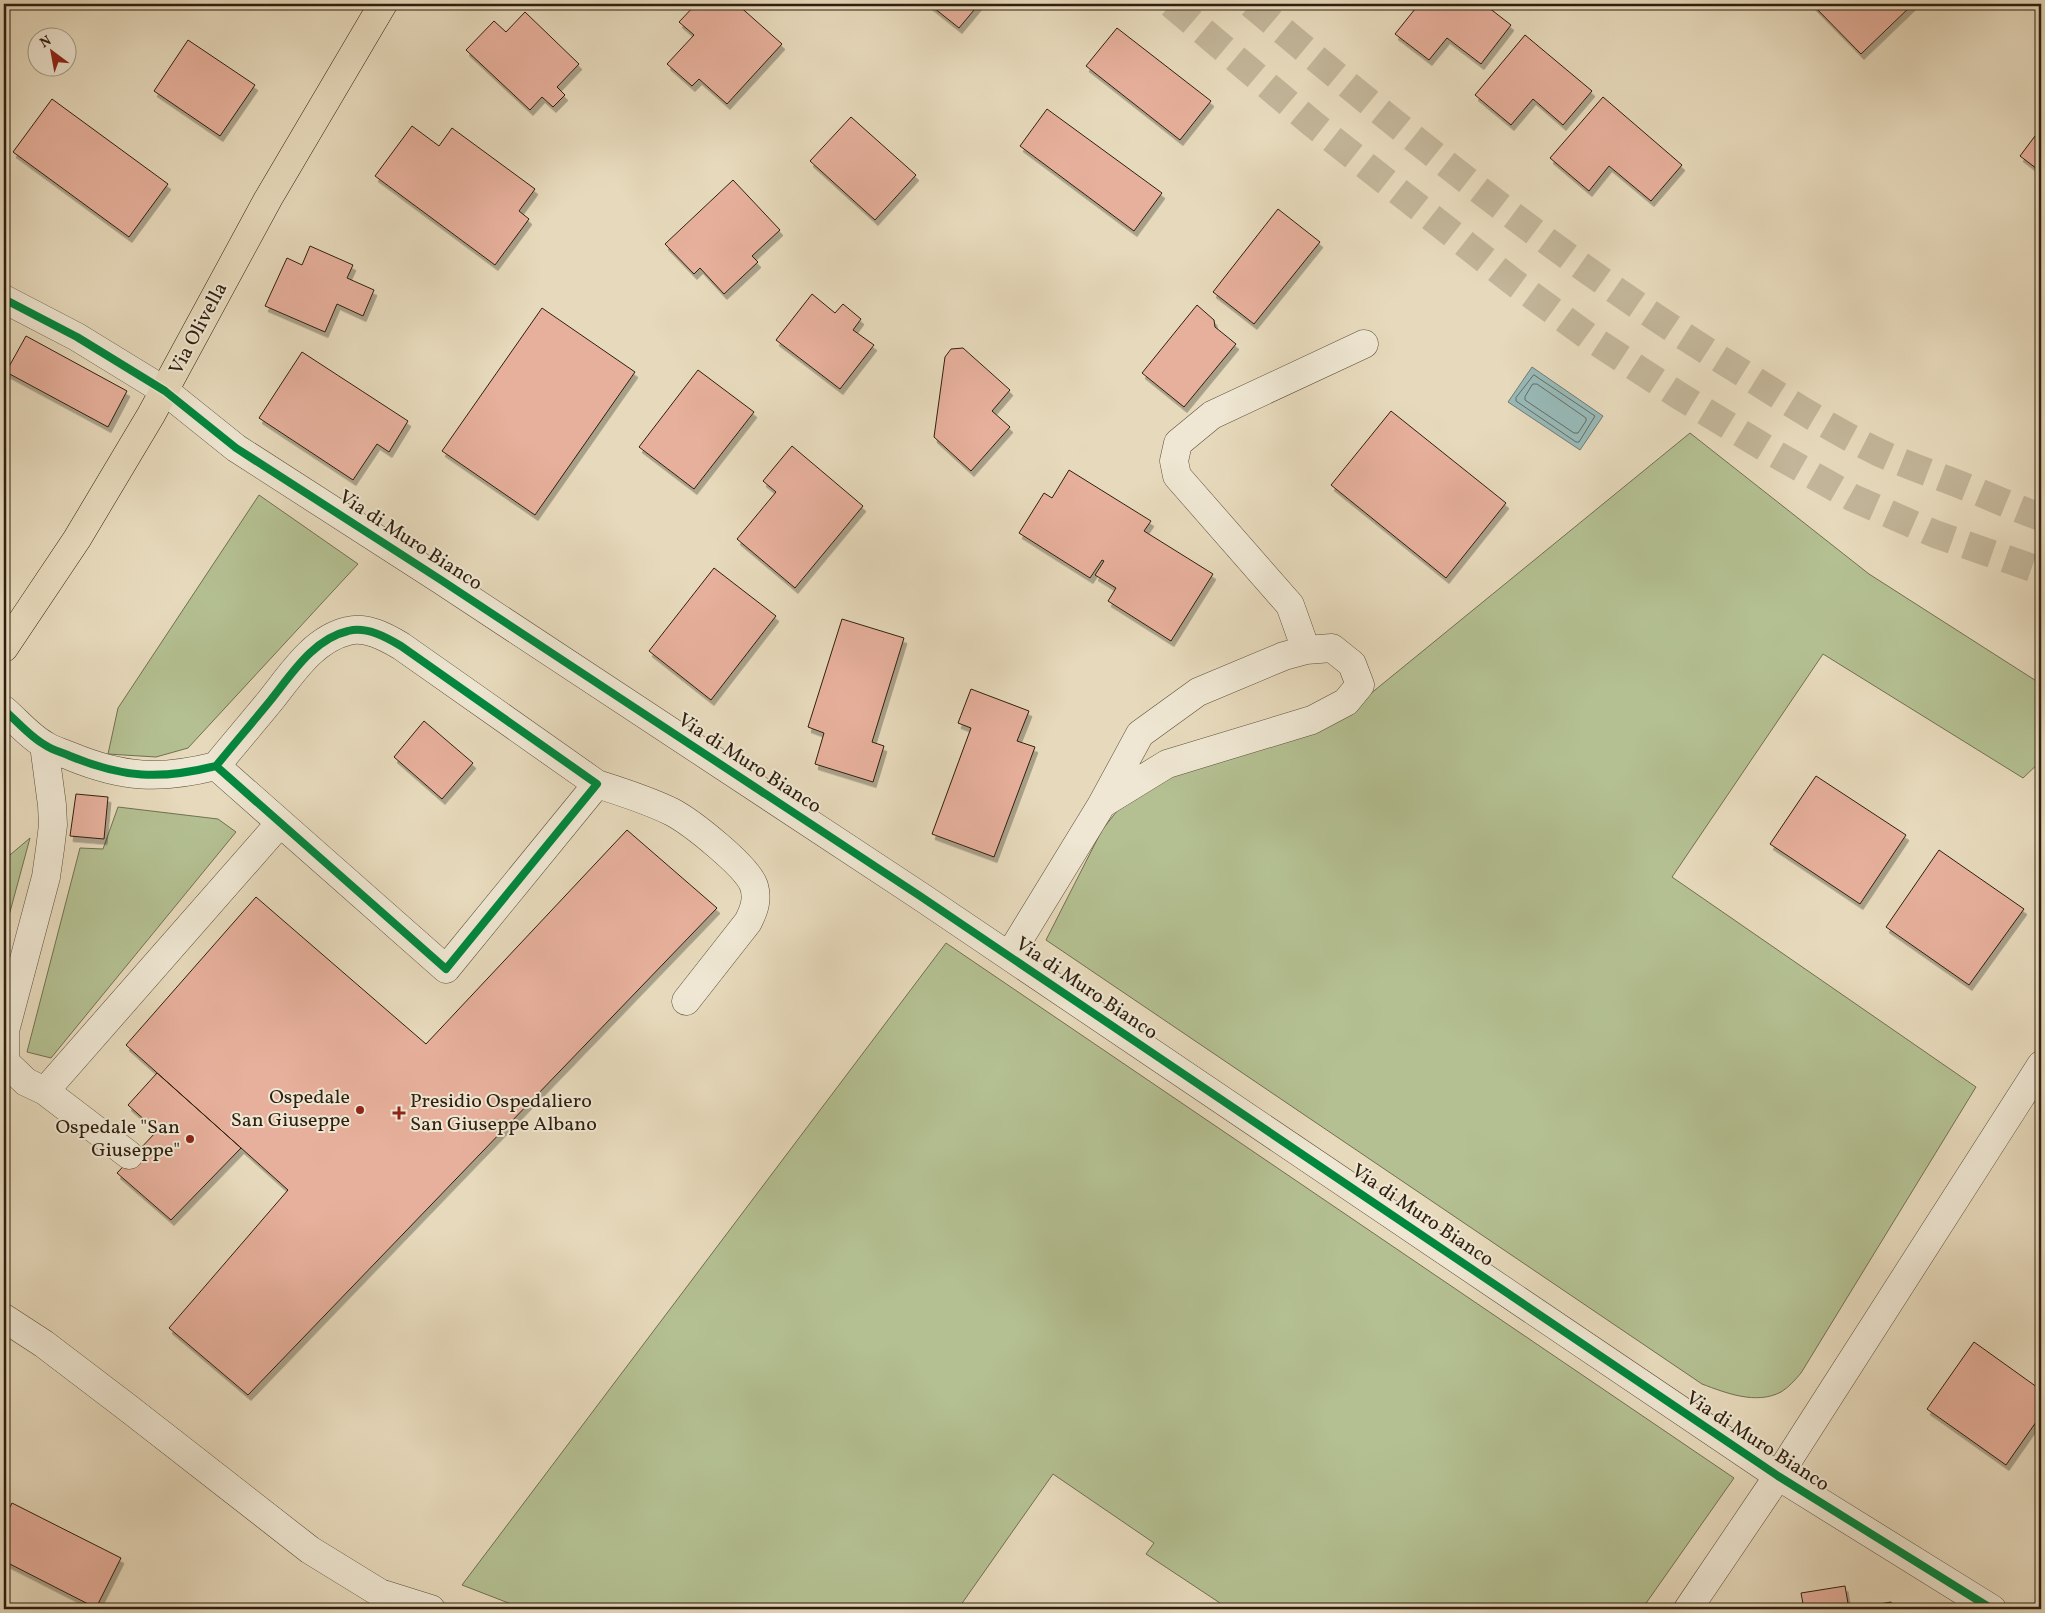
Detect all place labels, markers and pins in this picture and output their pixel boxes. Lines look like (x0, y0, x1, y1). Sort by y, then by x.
place label: Ospedale San Giuseppe (231, 1084, 350, 1135)
place label: Presidio Ospedaliero San Giuseppe Albano (410, 1088, 597, 1139)
marker: Ospedale San Giuseppe (354, 1104, 366, 1116)
marker: Presidio Ospedaliero San Giuseppe Albano (392, 1106, 406, 1120)
place label: Ospedale "San Giuseppe" (55, 1114, 180, 1165)
marker: Ospedale "San Giuseppe" (184, 1133, 196, 1145)

